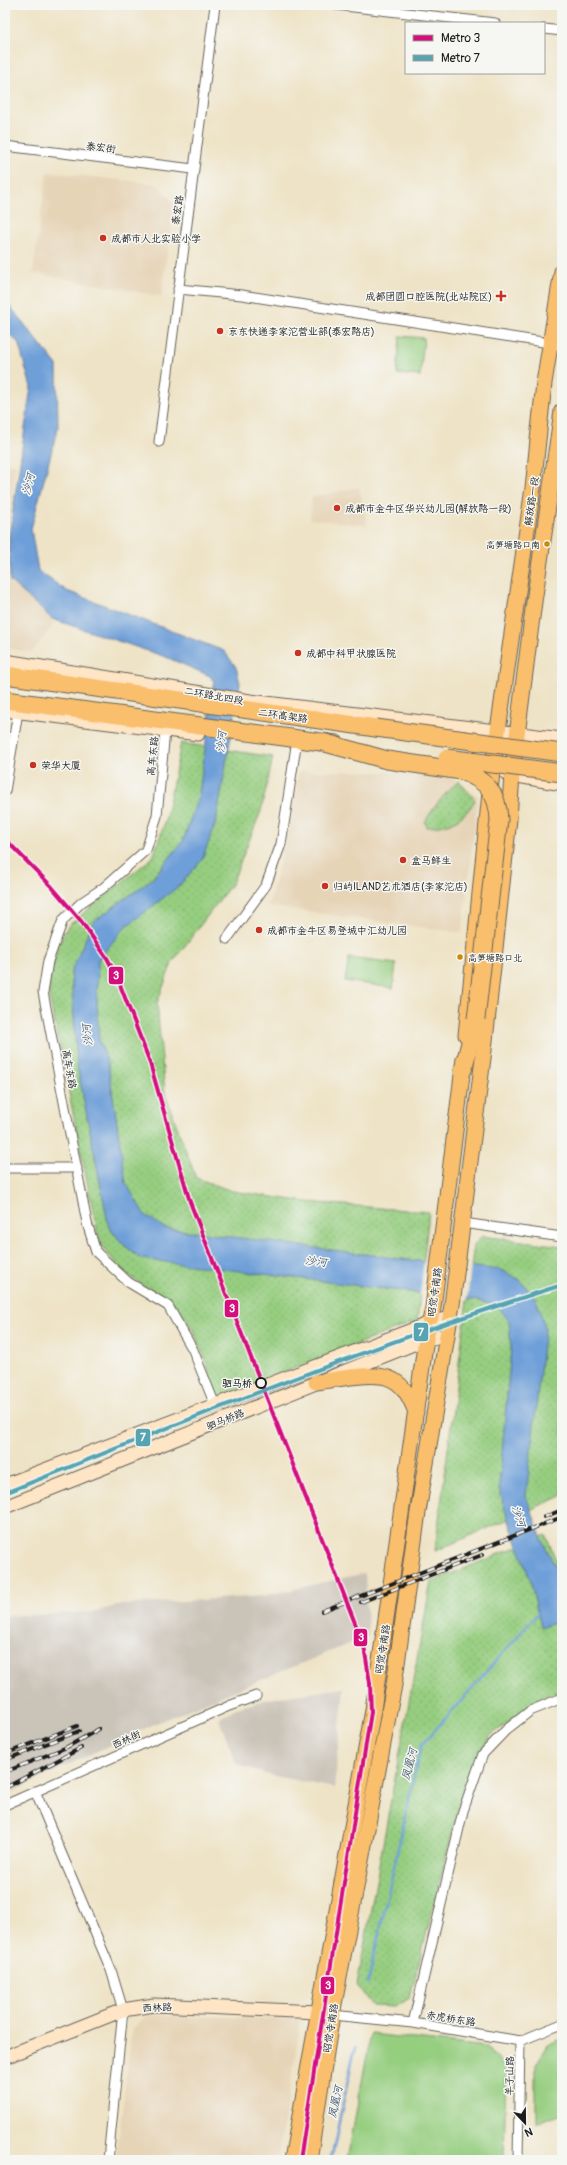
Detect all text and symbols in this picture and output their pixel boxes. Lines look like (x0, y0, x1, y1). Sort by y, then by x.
legend (405, 22, 545, 74)
text: Metro 3 (441, 31, 480, 46)
text: Metro 7 (441, 51, 480, 66)
street label: 泰宏街 (85, 140, 116, 156)
street label: 泰宏路 (170, 194, 186, 226)
marker: 成都市人北实验小学 (98, 233, 108, 243)
place label: 成都市人北实验小学 (111, 233, 201, 245)
marker: 成都团圆口腔医院(北站院区) (495, 290, 507, 302)
place label: 成都团圆口腔医院(北站院区) (365, 291, 492, 303)
marker: 京东快递李家沱营业部(泰宏路店) (215, 326, 225, 336)
place label: 京东快递李家沱营业部(泰宏路店) (228, 326, 375, 338)
water label: 沙河 (20, 470, 38, 496)
street label: 解放路一段 (523, 476, 541, 527)
marker: 成都市金牛区华兴幼儿园(解放路一段) (332, 503, 342, 513)
place label: 成都市金牛区华兴幼儿园(解放路一段) (345, 503, 512, 515)
marker: 高笋塘路口南 (542, 539, 552, 549)
place label: 高笋塘路口南 (486, 540, 540, 551)
marker: 成都中科甲状腺医院 (293, 648, 303, 658)
place label: 成都中科甲状腺医院 (306, 648, 396, 660)
street label: 二环路北四段 (183, 685, 244, 707)
street label: 二环高架路 (257, 707, 308, 725)
water label: 沙河 (214, 729, 229, 754)
street label: 高车东路 (145, 736, 161, 777)
marker: 荣华大厦 (28, 760, 38, 770)
place label: 荣华大厦 (41, 760, 81, 772)
marker: 盒马鲜生 (398, 855, 408, 865)
place label: 盒马鲜生 (411, 855, 451, 867)
marker: 归屿ILAND艺术酒店(李家沱店) (320, 881, 330, 891)
place label: 归屿ILAND艺术酒店(李家沱店) (333, 881, 468, 893)
marker: 成都市金牛区易登城中汇幼儿园 (254, 925, 264, 935)
place label: 成都市金牛区易登城中汇幼儿园 (267, 925, 407, 937)
marker: 高笋塘路口北 (455, 952, 465, 962)
place label: 高笋塘路口北 (468, 953, 522, 964)
line badge: 3 (108, 966, 124, 985)
text: 3 (113, 969, 119, 982)
water label: 沙河 (79, 1021, 95, 1047)
street label: 高车东路 (60, 1048, 78, 1090)
water label: 沙河 (304, 1254, 330, 1270)
street label: 昭觉寺南路 (426, 1267, 444, 1318)
line badge: 3 (224, 1299, 239, 1318)
text: 3 (229, 1302, 235, 1315)
line badge: 7 (413, 1322, 429, 1342)
text: 7 (418, 1326, 424, 1339)
marker: 驷马桥 (255, 1377, 267, 1389)
place label: 驷马桥 (222, 1378, 252, 1390)
street label: 驷马桥路 (205, 1407, 246, 1433)
line badge: 7 (135, 1428, 151, 1447)
text: 7 (140, 1431, 146, 1444)
water label: 沙河 (509, 1504, 529, 1531)
street label: 昭觉寺南路 (373, 1624, 393, 1675)
line badge: 3 (353, 1628, 368, 1647)
text: 3 (358, 1631, 364, 1644)
street label: 西林街 (110, 1728, 143, 1751)
water label: 凤凰河 (399, 1745, 420, 1782)
line badge: 3 (320, 1976, 335, 1995)
text: 3 (325, 1979, 331, 1992)
street label: 西林路 (142, 2001, 172, 2015)
street label: 昭觉寺南路 (321, 2003, 341, 2054)
street label: 赤虎桥东路 (425, 2009, 476, 2029)
street label: 羊子山路 (504, 2056, 516, 2096)
water label: 凤凰河 (326, 2083, 346, 2120)
north arrow (505, 2103, 545, 2143)
text: N (522, 2124, 534, 2139)

